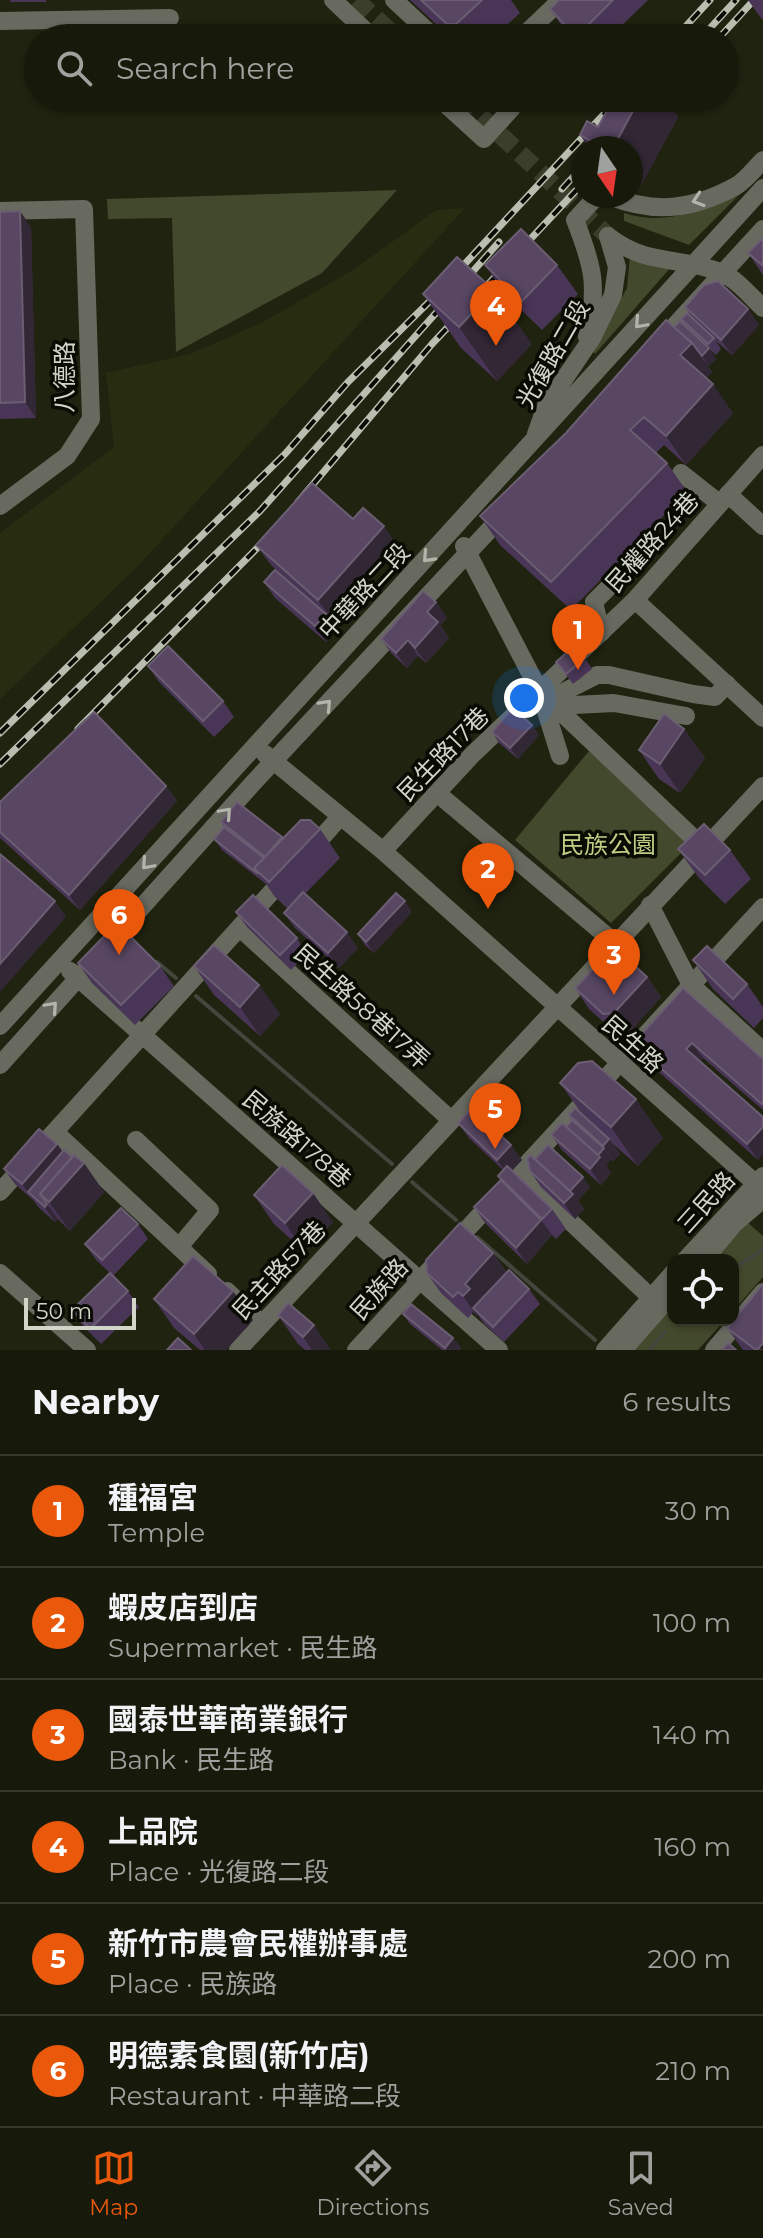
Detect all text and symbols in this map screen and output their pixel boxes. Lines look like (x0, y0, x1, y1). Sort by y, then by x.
search box (24, 24, 739, 112)
icon: search (52, 46, 96, 90)
text: Search here (116, 50, 294, 87)
north arrow (571, 136, 643, 208)
one-way arrow (692, 190, 706, 206)
pin: 4 (470, 280, 522, 346)
street label: 光復路二段 (510, 295, 596, 413)
one-way arrow (636, 314, 650, 329)
street label: 八德路 (50, 341, 79, 413)
street label: 民權路24巷 (599, 486, 705, 598)
street label: 中華路二段 (312, 537, 416, 645)
one-way arrow (424, 548, 438, 563)
pin: 1 (552, 604, 604, 670)
your location (504, 678, 544, 718)
one-way arrow (316, 699, 330, 714)
street label: 民生路17巷 (391, 701, 495, 807)
one-way arrow (216, 808, 231, 822)
park label: 民族公園 (560, 830, 656, 859)
pin: 2 (462, 843, 514, 909)
one-way arrow (143, 854, 157, 869)
pin: 6 (93, 889, 145, 955)
pin: 3 (588, 929, 640, 995)
street label: 民生路58巷17弄 (288, 938, 436, 1074)
one-way arrow (43, 1001, 57, 1016)
street label: 民生路 (597, 1009, 669, 1079)
pin: 5 (469, 1083, 521, 1149)
street label: 民族路178巷 (237, 1084, 357, 1194)
street label: 三民路 (671, 1166, 741, 1238)
street label: 民主路57巷 (226, 1215, 332, 1325)
street label: 民族路 (344, 1253, 414, 1325)
map controls (667, 1254, 739, 1326)
button: locate (667, 1254, 739, 1326)
scale bar (24, 1294, 136, 1330)
text: 50 m (36, 1298, 92, 1325)
text: Nearby (32, 1381, 159, 1423)
text: 6 results (622, 1386, 731, 1418)
text: 種福宮 (108, 1479, 198, 1516)
text: 1 (53, 1495, 63, 1527)
text: 30 m (665, 1495, 731, 1527)
text: Temple (108, 1517, 205, 1549)
text: 蝦皮店到店 (108, 1589, 258, 1626)
text: 2 (50, 1607, 66, 1639)
text: 100 m (653, 1607, 731, 1639)
text: Supermarket · 民生路 (108, 1632, 378, 1664)
text: 國泰世華商業銀行 (108, 1701, 348, 1738)
text: 3 (50, 1719, 66, 1751)
text: 140 m (653, 1719, 731, 1751)
text: Bank · 民生路 (108, 1744, 274, 1776)
text: 上品院 (108, 1813, 198, 1850)
text: 4 (49, 1831, 67, 1863)
text: 160 m (654, 1831, 731, 1863)
text: Place · 光復路二段 (108, 1856, 329, 1888)
text: 新竹市農會民權辦事處 (108, 1925, 408, 1962)
text: 5 (50, 1943, 66, 1975)
text: 200 m (647, 1943, 731, 1975)
text: Place · 民族路 (108, 1968, 277, 2000)
text: 明德素食園(新竹店) (108, 2037, 369, 2074)
text: 6 (50, 2055, 66, 2087)
text: 210 m (655, 2055, 731, 2087)
text: Restaurant · 中華路二段 (108, 2080, 401, 2112)
tab: Map (89, 2146, 138, 2221)
tab: Directions (317, 2146, 429, 2221)
tab: Saved (608, 2146, 674, 2221)

